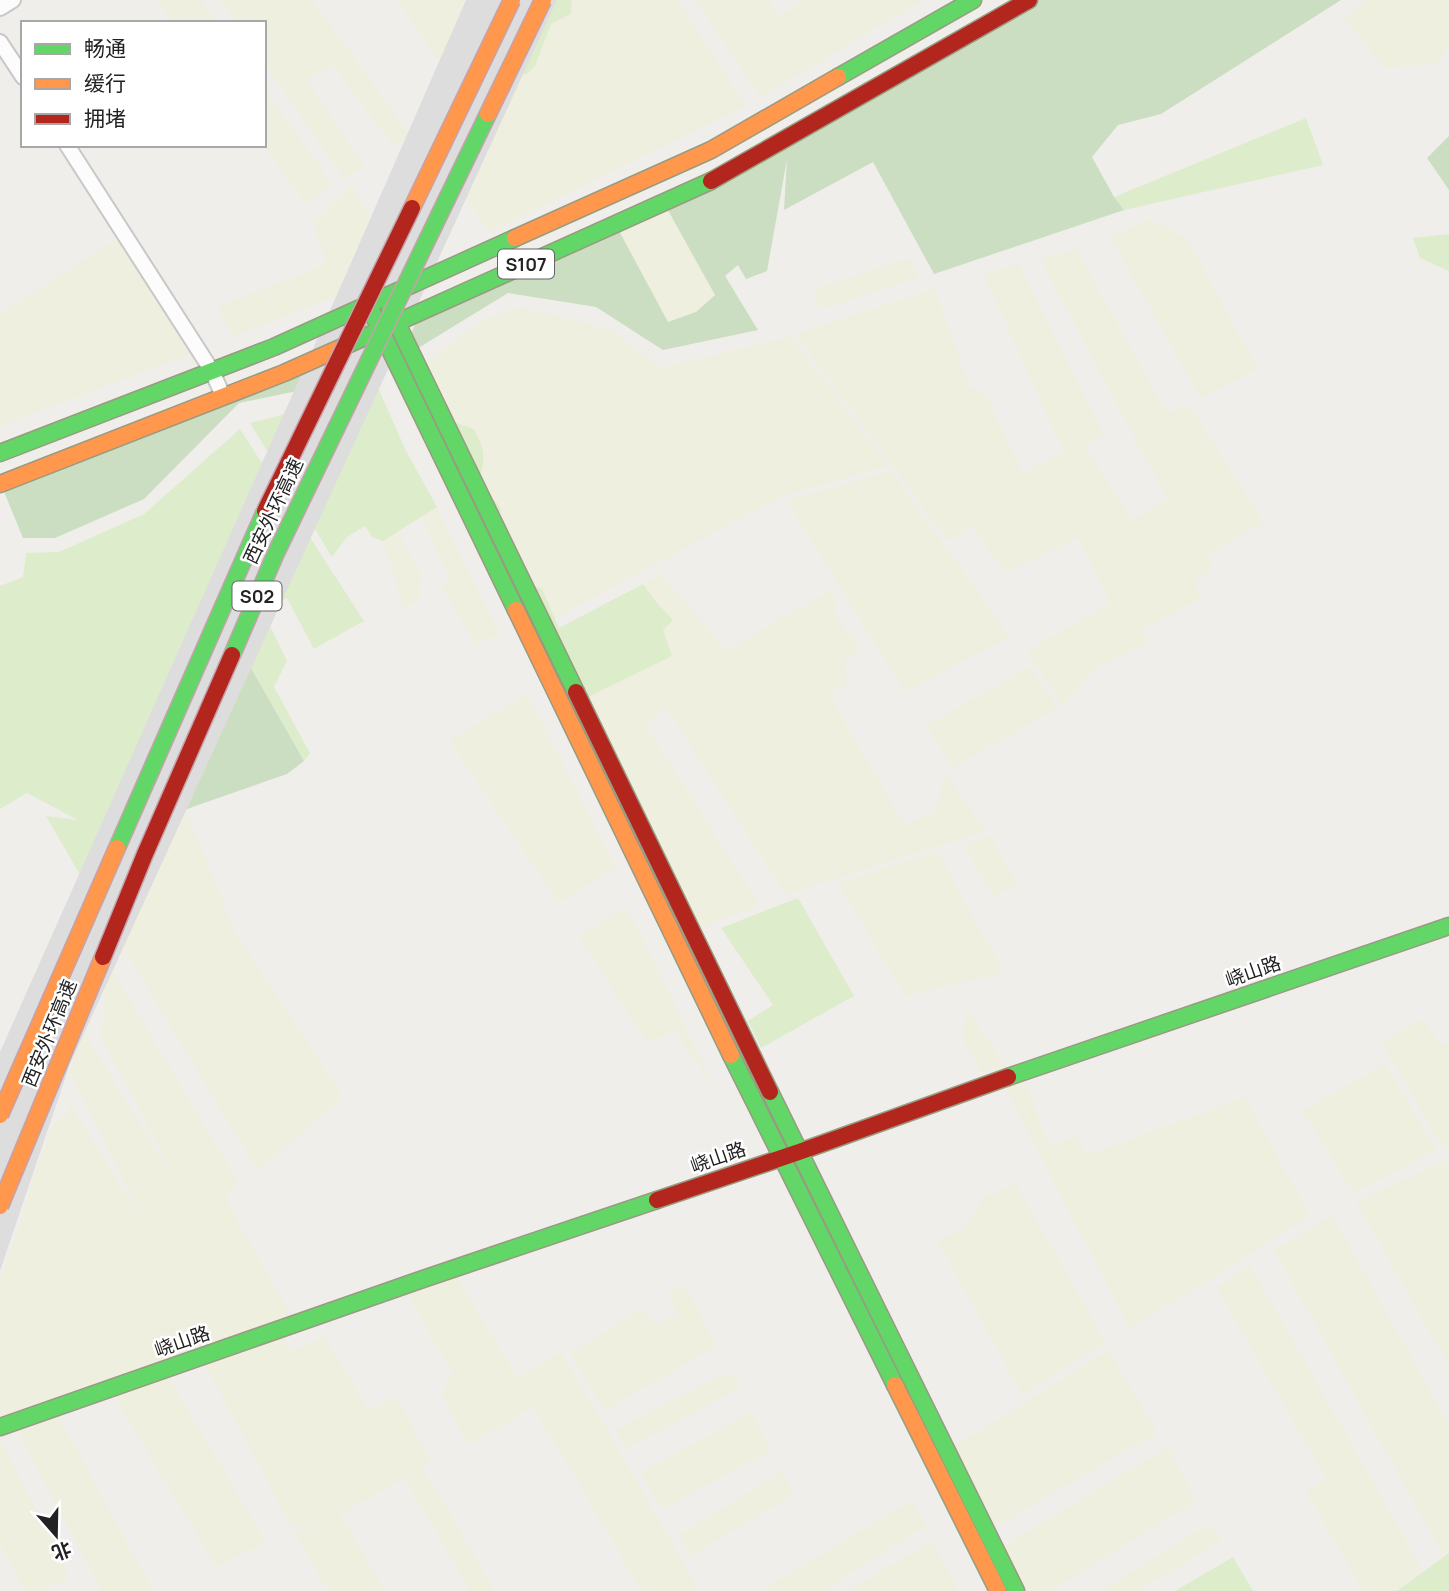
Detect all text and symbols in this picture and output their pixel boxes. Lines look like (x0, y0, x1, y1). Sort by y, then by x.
legend (21, 21, 266, 147)
text: 畅通 (84, 34, 126, 62)
text: 缓行 (84, 69, 126, 97)
text: 拥堵 (84, 104, 126, 132)
road number: S107 (498, 250, 554, 278)
street label: 西安外环高速 (237, 454, 309, 568)
road number: S02 (232, 582, 282, 610)
street label: 峣山路 (1222, 949, 1284, 993)
street label: 西安外环高速 (16, 975, 82, 1091)
street label: 峣山路 (687, 1135, 749, 1179)
street label: 峣山路 (151, 1319, 213, 1363)
north arrow (21, 1500, 91, 1570)
text: 北 (48, 1536, 75, 1566)

